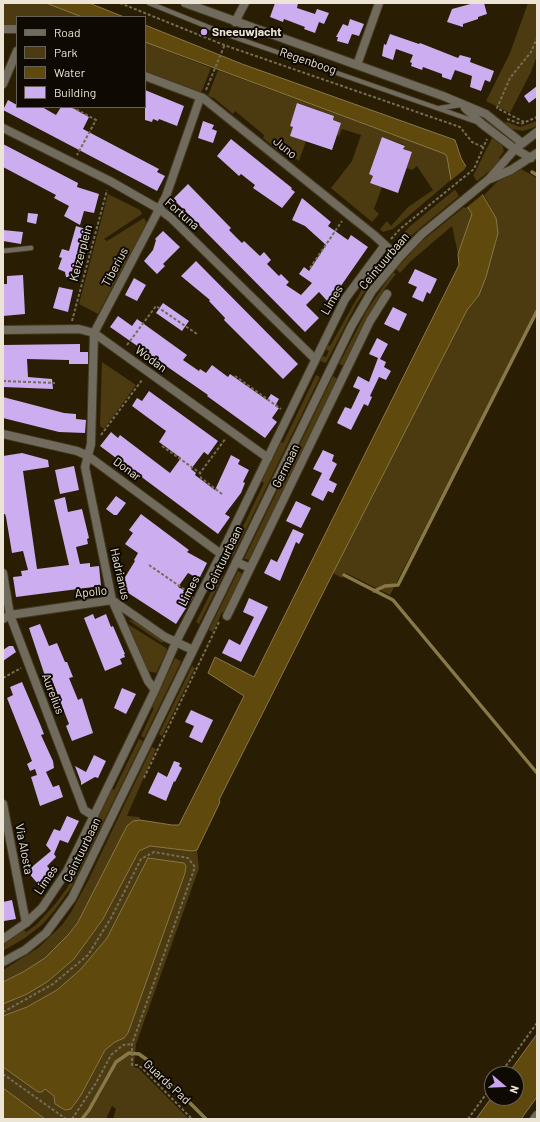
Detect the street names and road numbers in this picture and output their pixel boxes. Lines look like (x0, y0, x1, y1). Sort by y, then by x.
street label: Regenboog (278, 45, 338, 77)
street label: Juno (270, 134, 300, 162)
street label: Fortuna (162, 195, 202, 233)
street label: Keizerplein (67, 223, 95, 283)
street label: Ceintuurbaan (356, 230, 412, 292)
street label: Tiberius (99, 245, 131, 289)
street label: Limes (318, 283, 346, 317)
street label: Wodan (132, 343, 170, 375)
street label: Germaan (269, 442, 303, 490)
street label: Donar (110, 454, 144, 484)
street label: Ceintuurbaan (202, 523, 246, 593)
street label: Hadrianus (107, 547, 133, 601)
street label: Limes (175, 574, 203, 608)
street label: Apollo (74, 583, 108, 601)
street label: Aurelius (39, 672, 67, 716)
street label: Ceintuurbaan (60, 815, 104, 885)
street label: Via Alosta (12, 822, 36, 876)
street label: Limes (31, 863, 61, 897)
street label: Guards Pad (141, 1057, 193, 1107)

